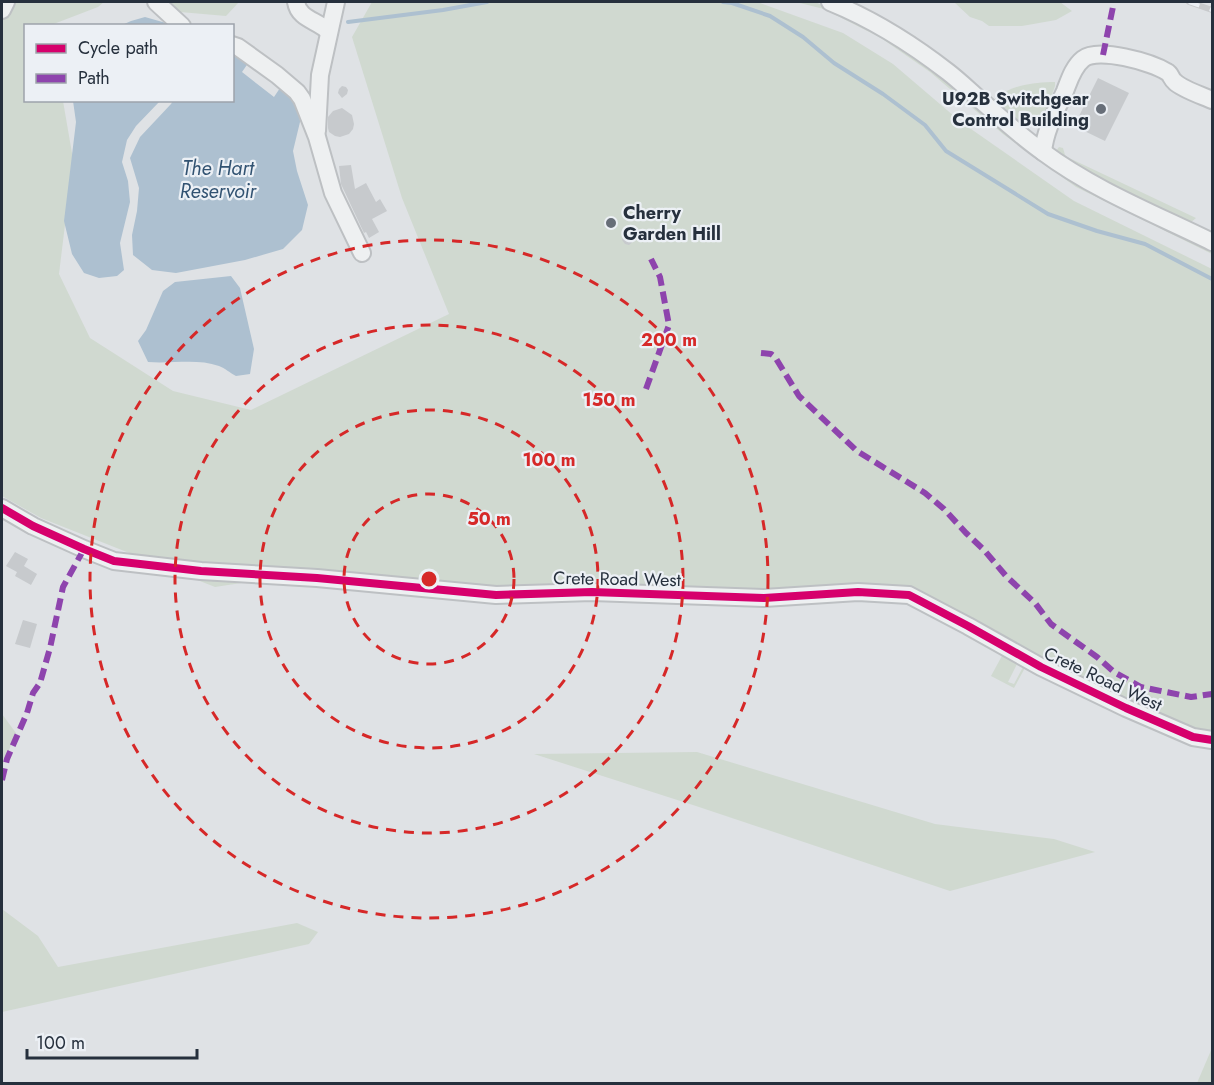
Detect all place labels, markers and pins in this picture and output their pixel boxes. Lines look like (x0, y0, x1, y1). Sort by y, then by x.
place label: U92B Switchgear Control Building (942, 86, 1090, 133)
marker: U92B Switchgear Control Building (1094, 102, 1108, 116)
place label: Cherry Garden Hill (623, 200, 721, 247)
marker: Cherry Garden Hill (604, 216, 618, 230)
centre of rings (419, 569, 439, 589)

